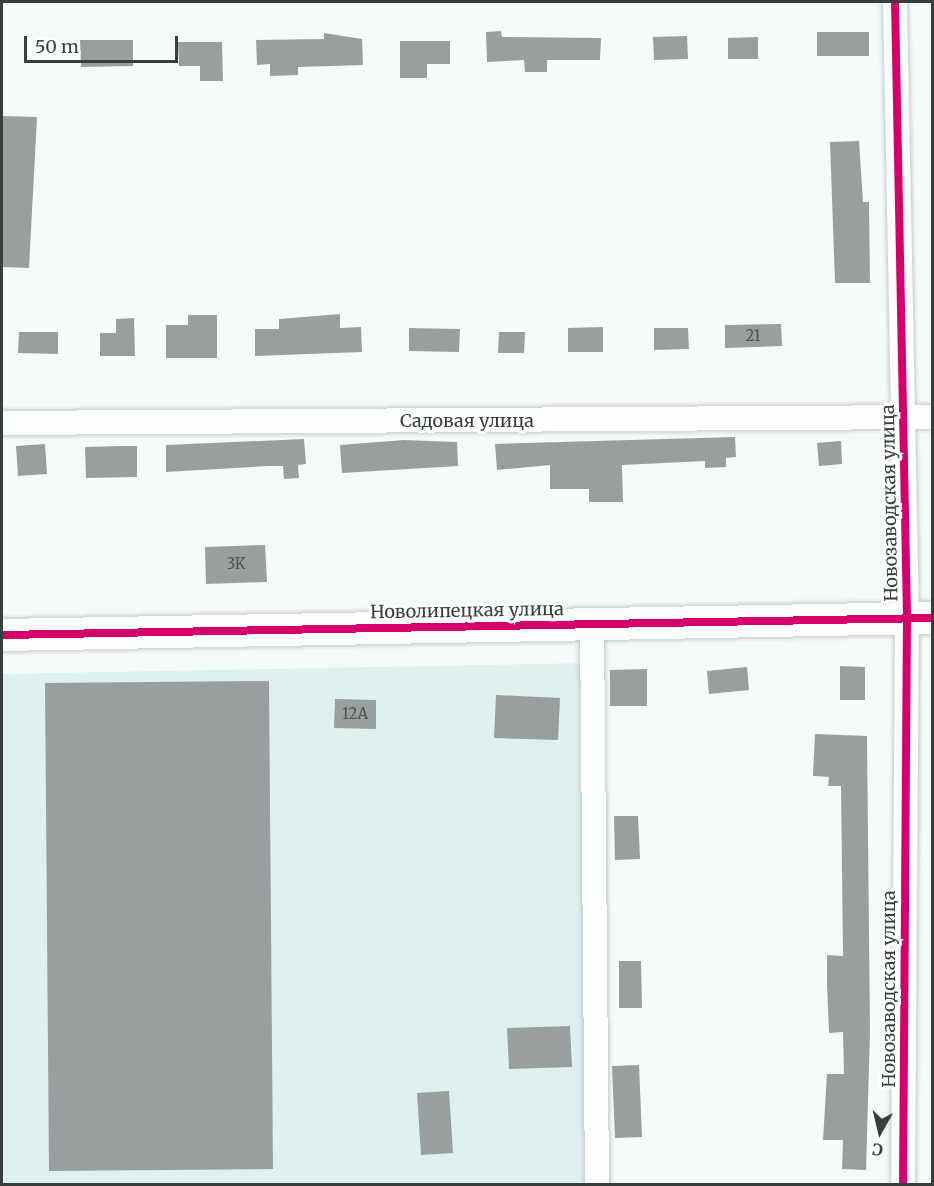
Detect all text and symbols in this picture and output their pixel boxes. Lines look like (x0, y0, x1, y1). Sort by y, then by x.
scale bar (27, 24, 182, 62)
text: 50 m (35, 35, 79, 58)
house number: 21 (745, 327, 761, 345)
street label: Новозаводская улица (877, 404, 903, 602)
street label: Садовая улица (400, 410, 534, 432)
house number: 3К (227, 555, 245, 573)
street label: Новолипецкая улица (370, 599, 564, 623)
house number: 12А (342, 705, 368, 723)
street label: Новозаводская улица (878, 890, 900, 1088)
north arrow (850, 1102, 910, 1162)
text: С (871, 1139, 884, 1160)

